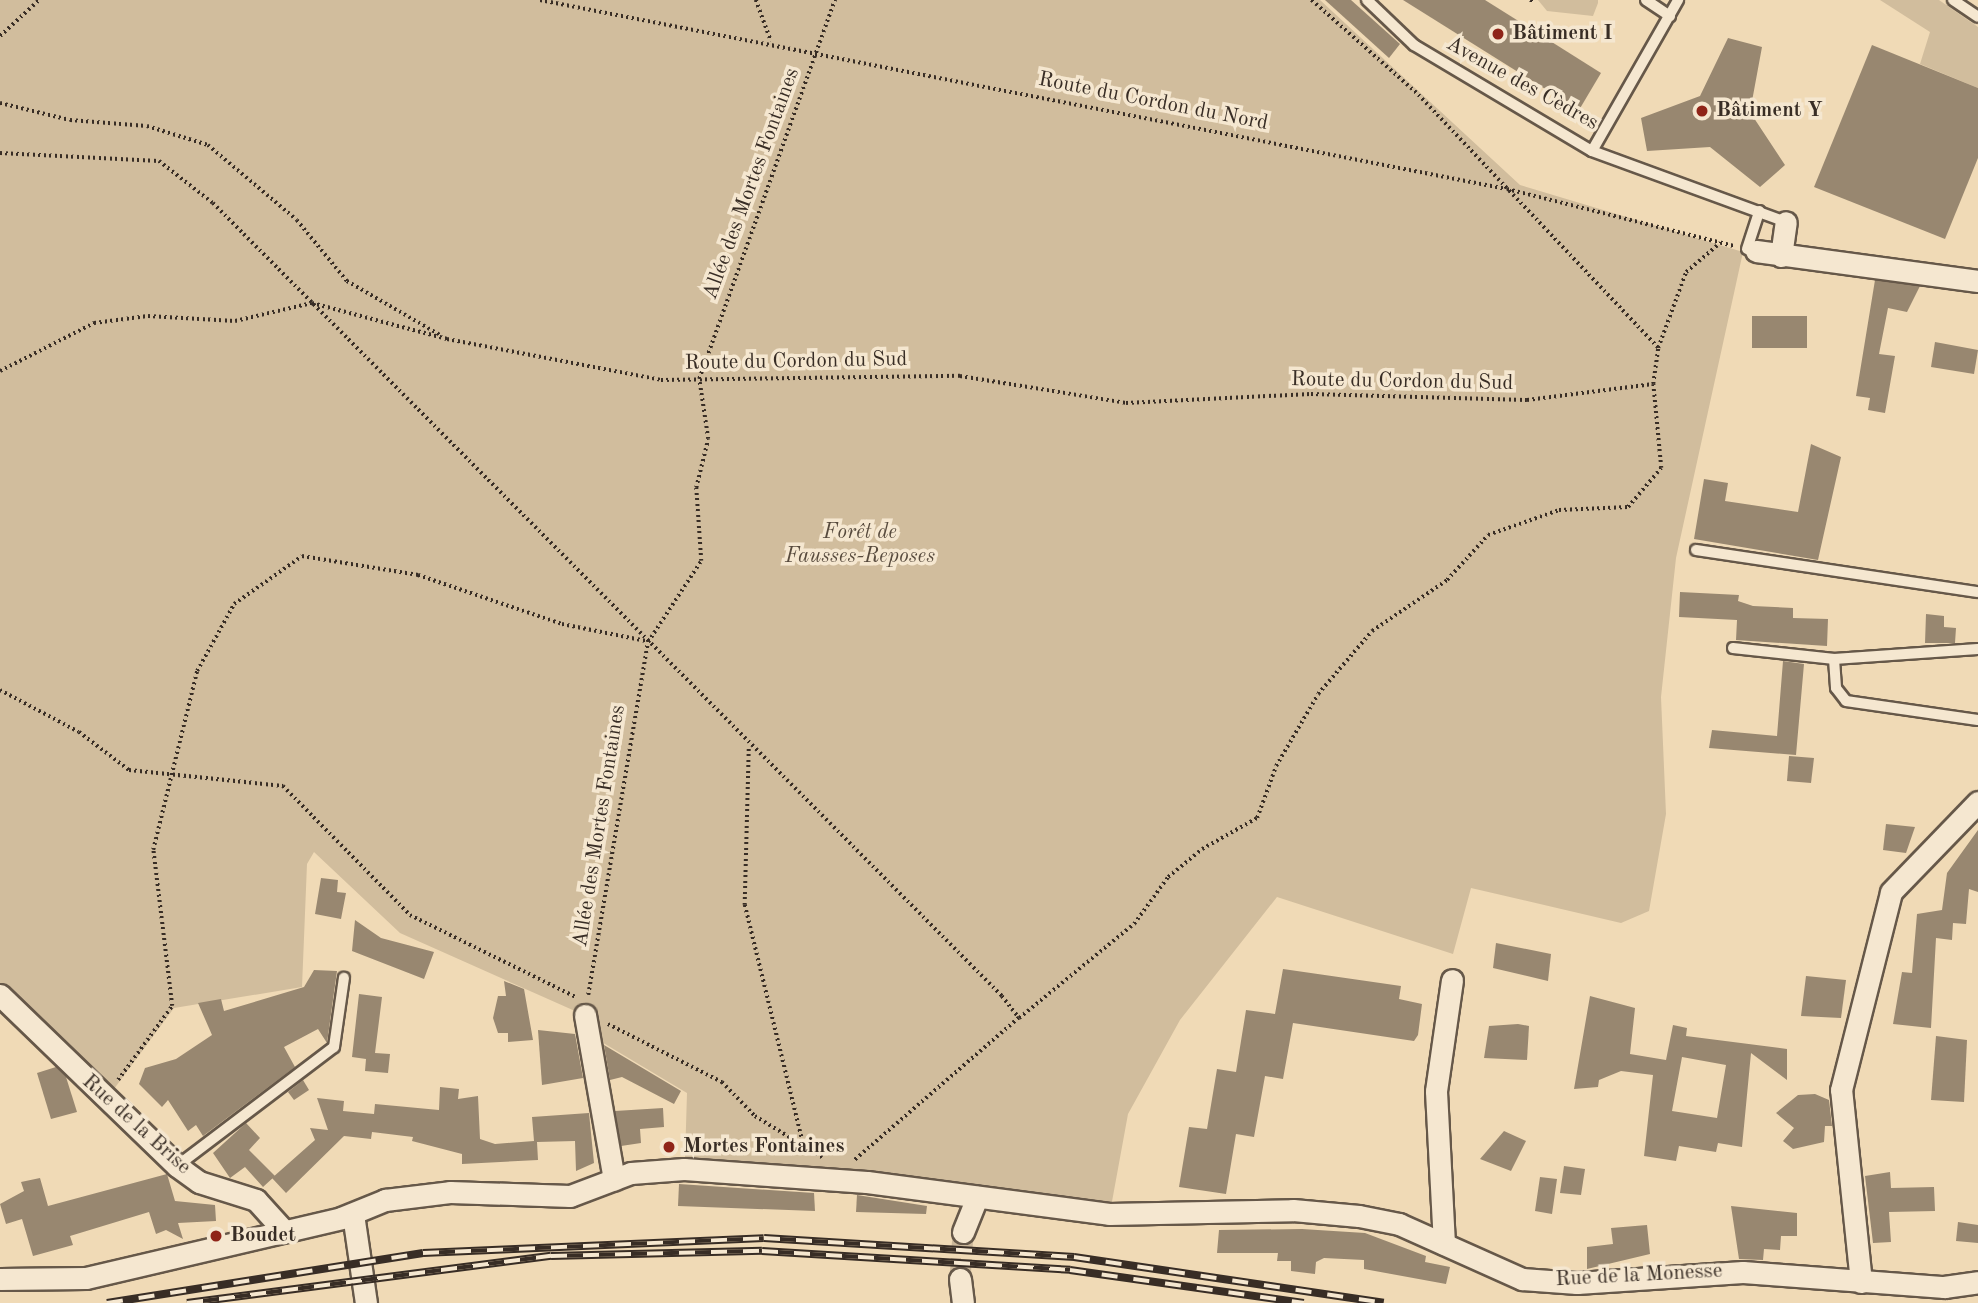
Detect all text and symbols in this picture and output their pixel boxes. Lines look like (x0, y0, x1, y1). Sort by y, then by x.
place label: Bâtiment I (1512, 21, 1613, 47)
marker: Bâtiment I (1490, 26, 1506, 42)
street label: Avenue des Cèdres (1441, 32, 1603, 136)
street label: Allée des Mortes Fontaines (698, 65, 806, 303)
street label: Route du Cordon du Nord (1036, 67, 1270, 137)
place label: Bâtiment Y (1716, 98, 1823, 124)
marker: Bâtiment Y (1694, 103, 1710, 119)
street label: Route du Cordon du Sud (685, 347, 907, 377)
street label: Route du Cordon du Sud (1291, 367, 1513, 397)
park label: Forêt de Fausses-Reposes (785, 520, 935, 570)
street label: Allée des Mortes Fontaines (568, 703, 632, 949)
street label: Rue de la Brise (76, 1070, 196, 1180)
place label: Mortes Fontaines (683, 1134, 844, 1160)
marker: Mortes Fontaines (661, 1139, 677, 1155)
place label: Boudet (230, 1223, 296, 1249)
marker: Boudet (208, 1228, 224, 1244)
street label: Rue de la Monesse (1555, 1259, 1723, 1293)

